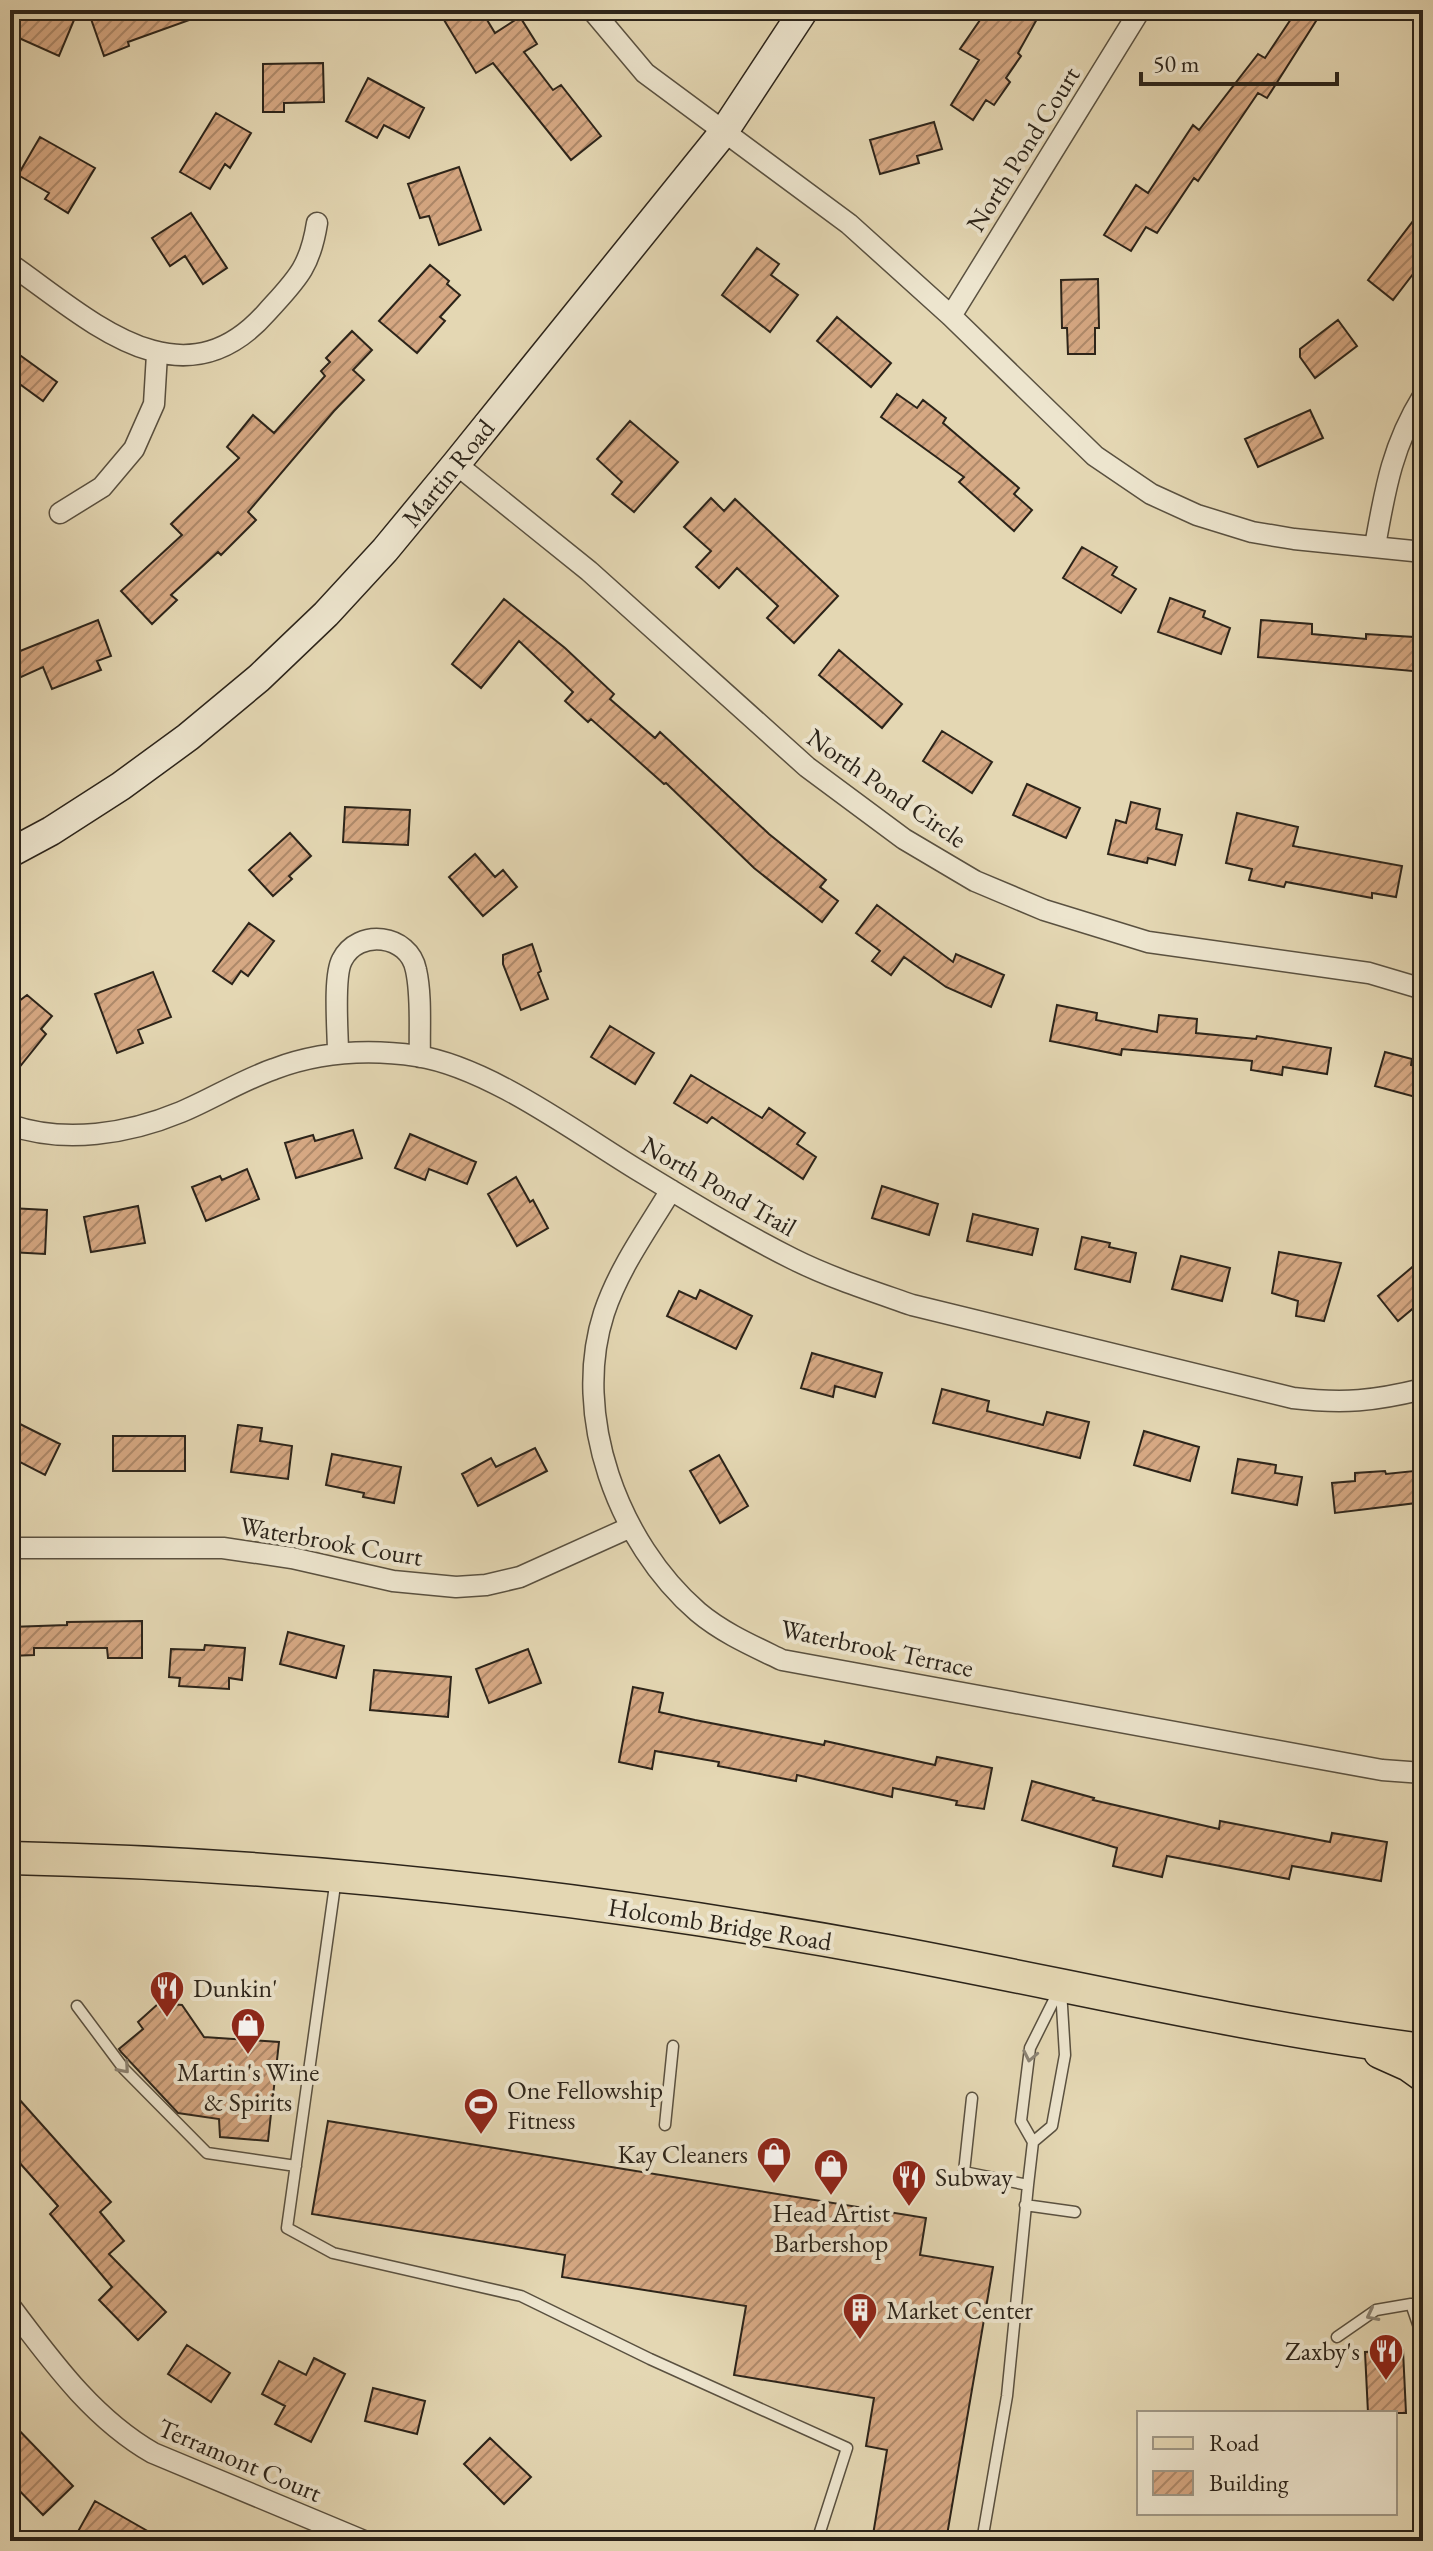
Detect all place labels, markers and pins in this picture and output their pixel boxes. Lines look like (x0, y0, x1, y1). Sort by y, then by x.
restaurant icon: Dunkin' (148, 1969, 186, 2019)
place label: Dunkin' (193, 1971, 278, 2005)
shop icon: Martin's Wine & Spirits (229, 2006, 267, 2056)
place label: Martin's Wine & Spirits (177, 2055, 319, 2119)
place label: One Fellowship Fitness (507, 2073, 663, 2137)
sports icon: One Fellowship Fitness (462, 2086, 500, 2136)
shop icon: Kay Cleaners (755, 2135, 793, 2185)
place label: Kay Cleaners (617, 2137, 748, 2171)
shop icon: Head Artist Barbershop (812, 2147, 850, 2197)
restaurant icon: Subway (890, 2158, 928, 2208)
place label: Subway (935, 2160, 1013, 2194)
place label: Head Artist Barbershop (772, 2196, 890, 2260)
building icon: Market Center (841, 2291, 879, 2341)
place label: Market Center (886, 2293, 1033, 2327)
restaurant icon: Zaxby's (1367, 2332, 1405, 2382)
place label: Zaxby's (1285, 2334, 1360, 2368)

